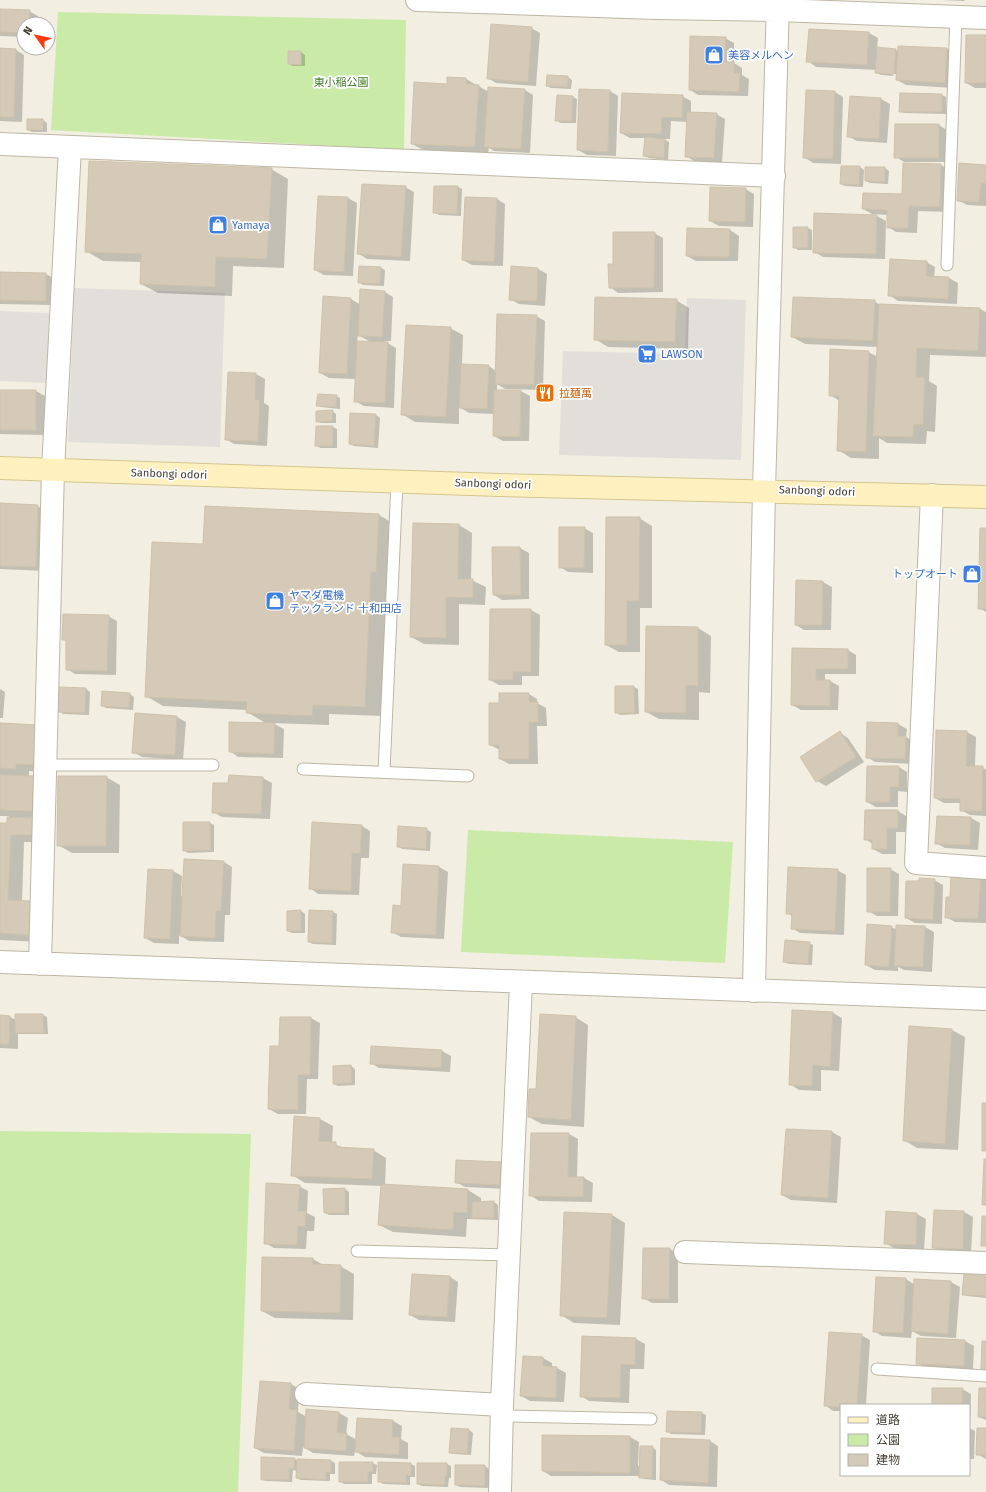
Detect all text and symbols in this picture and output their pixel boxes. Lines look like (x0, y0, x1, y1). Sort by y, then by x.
north arrow (16, 16, 56, 56)
text: N (21, 24, 35, 37)
shop icon: 美容メルヘン (703, 44, 725, 66)
place label: 美容メルヘン (728, 49, 794, 62)
park label: 東小稲公園 (314, 76, 369, 89)
shop icon: Yamaya (207, 214, 229, 236)
place label: Yamaya (232, 219, 270, 232)
supermarket icon: LAWSON (636, 343, 658, 365)
place label: LAWSON (661, 348, 703, 361)
restaurant icon: 拉麺萬 (534, 382, 556, 404)
place label: 拉麺萬 (559, 387, 592, 400)
street label: Sanbongi odori (131, 466, 207, 482)
street label: Sanbongi odori (455, 476, 531, 492)
street label: Sanbongi odori (779, 483, 855, 499)
shop icon: トップオート (961, 563, 983, 585)
place label: トップオート (892, 568, 958, 581)
place label: ヤマダ電機 テックランド 十和田店 (289, 589, 402, 615)
shop icon: ヤマダ電機 テックランド 十和田店 (264, 590, 286, 612)
legend (840, 1404, 970, 1476)
text: 道路 (876, 1413, 900, 1427)
text: 公園 (876, 1433, 900, 1447)
text: 建物 (876, 1453, 900, 1467)

